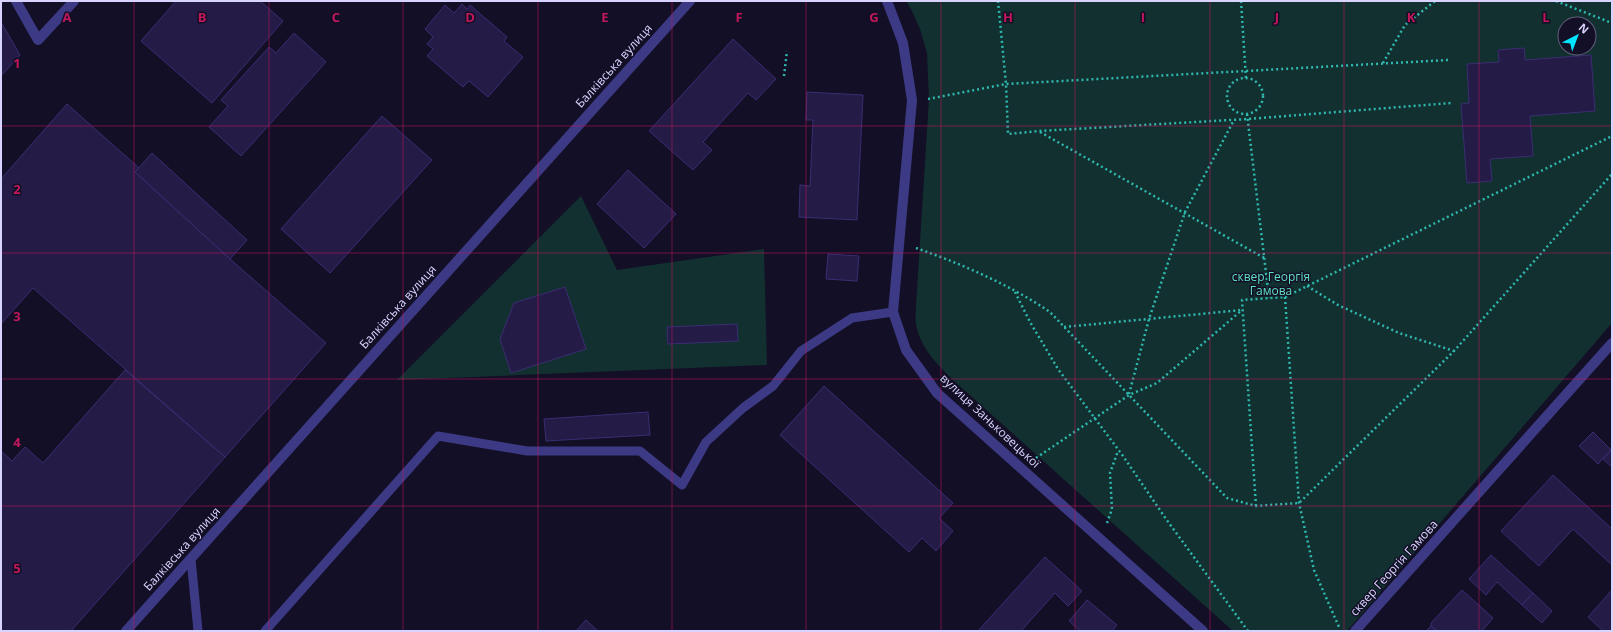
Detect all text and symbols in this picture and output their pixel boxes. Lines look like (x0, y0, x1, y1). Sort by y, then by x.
text: A (63, 8, 72, 26)
text: B (198, 8, 207, 26)
text: C (332, 8, 340, 26)
text: D (465, 8, 475, 26)
text: E (601, 8, 609, 26)
text: F (735, 8, 743, 26)
text: G (869, 8, 879, 26)
text: H (1003, 8, 1013, 26)
text: I (1141, 8, 1145, 26)
text: J (1274, 8, 1279, 26)
text: K (1407, 8, 1416, 26)
text: L (1542, 8, 1550, 26)
north arrow (1557, 16, 1597, 56)
street label: Балківська вулиця (571, 20, 656, 111)
text: N (1576, 20, 1592, 37)
text: 1 (13, 54, 21, 72)
text: 2 (13, 180, 21, 198)
street label: Балківська вулиця (355, 261, 440, 352)
park label: сквер Георгія Гамова (1232, 268, 1310, 299)
text: 3 (13, 307, 21, 325)
street label: вулиця Заньковецької (937, 370, 1045, 472)
text: 4 (13, 433, 21, 451)
street label: Балківська вулиця (139, 503, 224, 594)
street label: сквер Георгія Гамова (1346, 516, 1441, 619)
text: 5 (13, 559, 21, 577)

